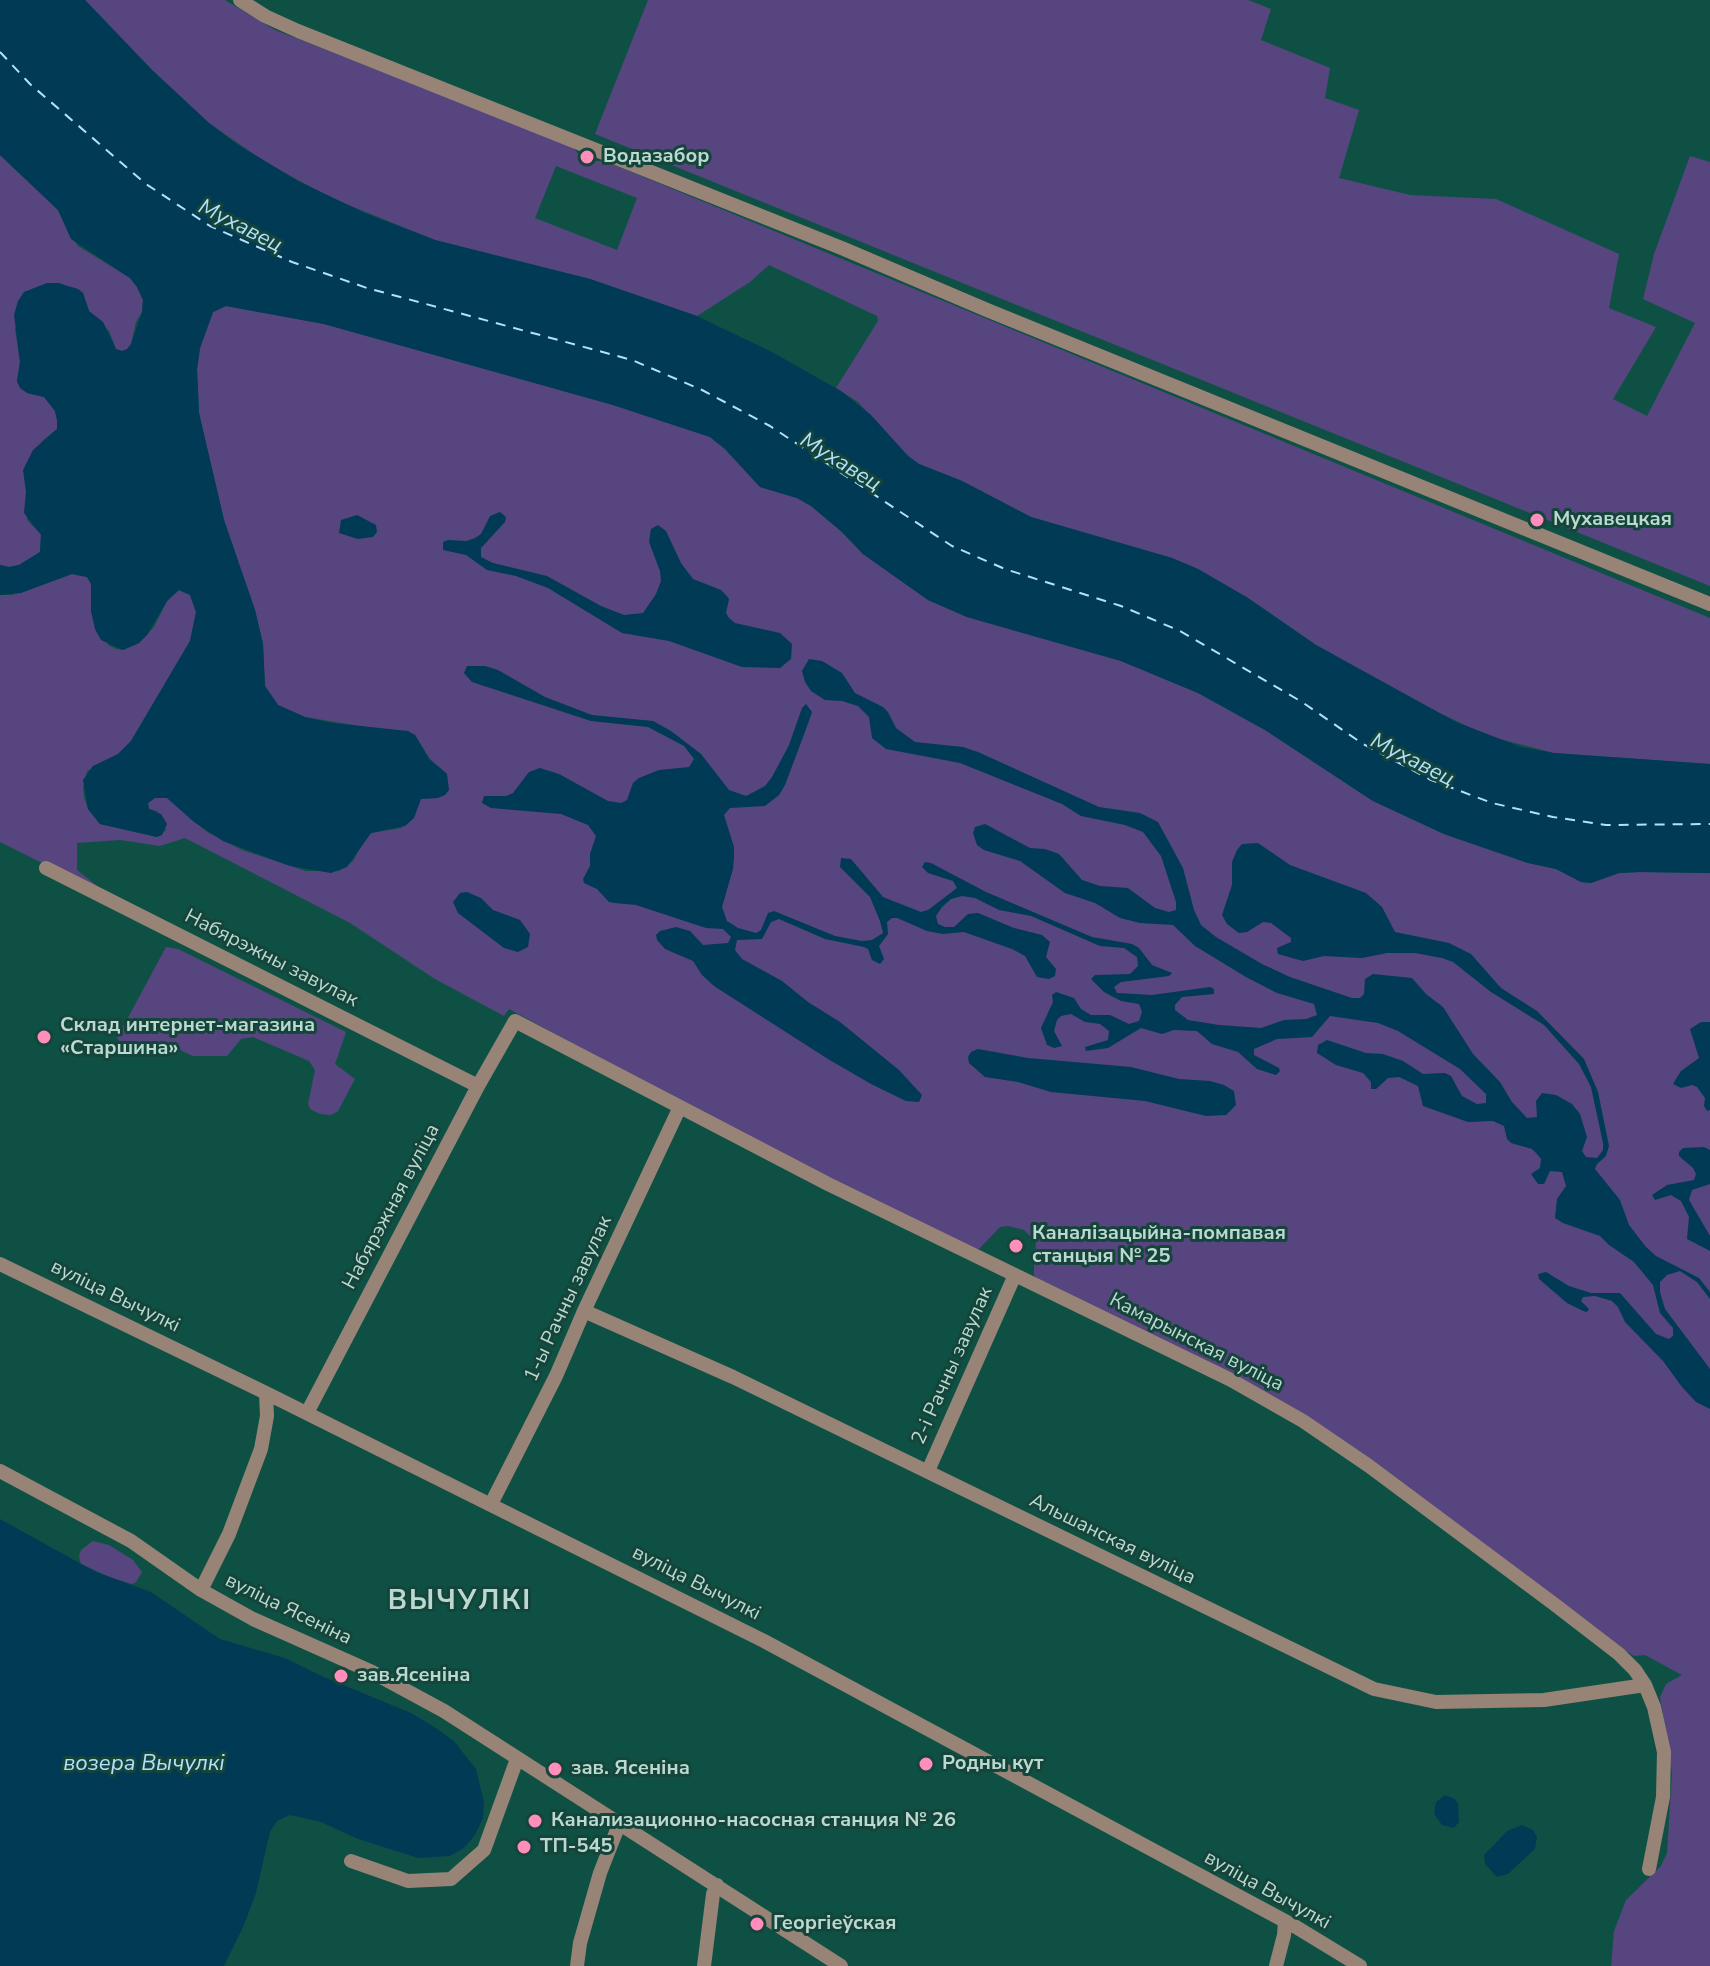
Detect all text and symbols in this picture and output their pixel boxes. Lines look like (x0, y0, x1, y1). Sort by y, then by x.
place label: Водазабор (603, 145, 710, 169)
marker: Водазабор (578, 148, 596, 166)
water label: Мухавец (194, 195, 286, 259)
water label: Мухавец (794, 428, 886, 498)
place label: Мухавецкая (1553, 508, 1672, 532)
marker: Мухавецкая (1528, 511, 1546, 529)
water label: Мухавец (1366, 729, 1458, 793)
street label: Набярэжны завулак (180, 905, 362, 1013)
place label: Склад интернет-магазина «Старшина» (60, 1014, 315, 1061)
marker: Склад интернет-магазина «Старшина» (35, 1028, 53, 1046)
street label: Набярэжная вуліца (338, 1120, 446, 1294)
street label: 1-ы Рачны завулак (520, 1212, 618, 1386)
place label: Каналізацыйна-помпавая станцыя № 25 (1032, 1222, 1286, 1269)
marker: Каналізацыйна-помпавая станцыя № 25 (1007, 1237, 1025, 1255)
street label: вуліца Вычулкі (46, 1255, 184, 1339)
street label: 2-і Рачны завулак (907, 1283, 999, 1449)
street label: Камарынская вуліца (1105, 1289, 1287, 1397)
street label: Альшанская вуліца (1025, 1489, 1199, 1591)
street label: вуліца Вычулкі (628, 1541, 764, 1627)
street label: вуліца Ясеніна (221, 1569, 355, 1651)
district label: ВЫЧУЛКІ (388, 1585, 532, 1619)
place label: зав.Ясеніна (357, 1664, 470, 1688)
marker: зав.Ясеніна (332, 1667, 350, 1685)
water label: возера Вычулкі (63, 1752, 225, 1778)
place label: Родны кут (942, 1752, 1044, 1776)
marker: Родны кут (917, 1755, 935, 1773)
place label: зав. Ясеніна (571, 1757, 690, 1781)
marker: зав. Ясеніна (546, 1760, 564, 1778)
place label: Канализационно-насосная станция № 26 (551, 1809, 956, 1833)
marker: Канализационно-насосная станция № 26 (526, 1812, 544, 1830)
place label: ТП-545 (540, 1835, 612, 1859)
marker: ТП-545 (515, 1838, 533, 1856)
street label: вуліца Вычулкі (1200, 1846, 1334, 1936)
place label: Георгіеўская (773, 1912, 896, 1936)
marker: Георгіеўская (748, 1915, 766, 1933)

